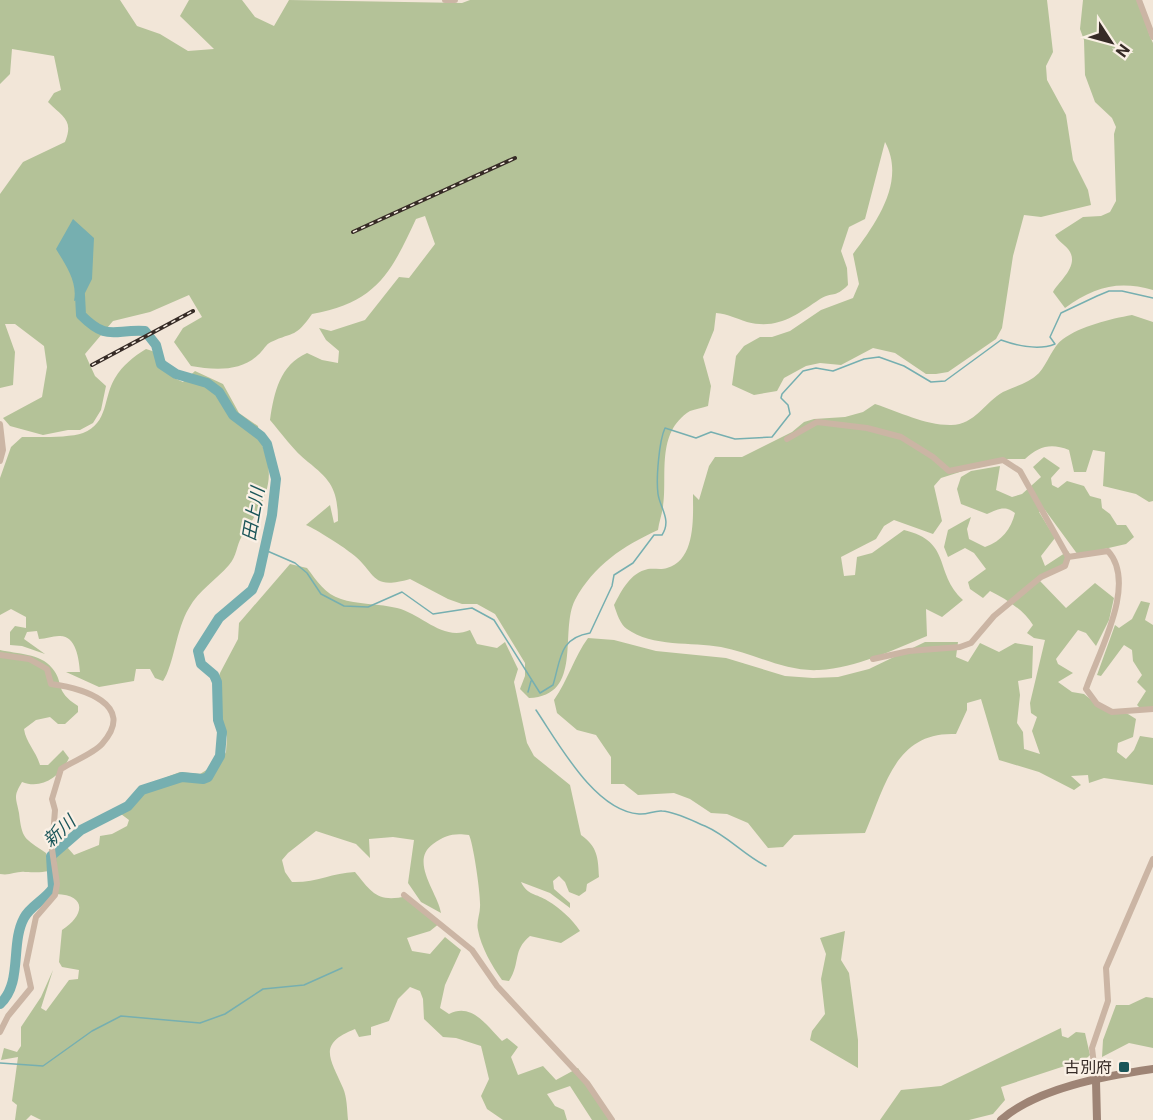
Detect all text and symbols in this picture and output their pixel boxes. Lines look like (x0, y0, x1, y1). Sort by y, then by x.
north arrow (1081, 12, 1141, 72)
text: N (1112, 40, 1134, 61)
water label: 田上川 (238, 484, 268, 542)
water label: 新川 (39, 810, 81, 851)
place label: 古別府 (1064, 1058, 1112, 1077)
marker: 古別府 (1117, 1060, 1131, 1074)

